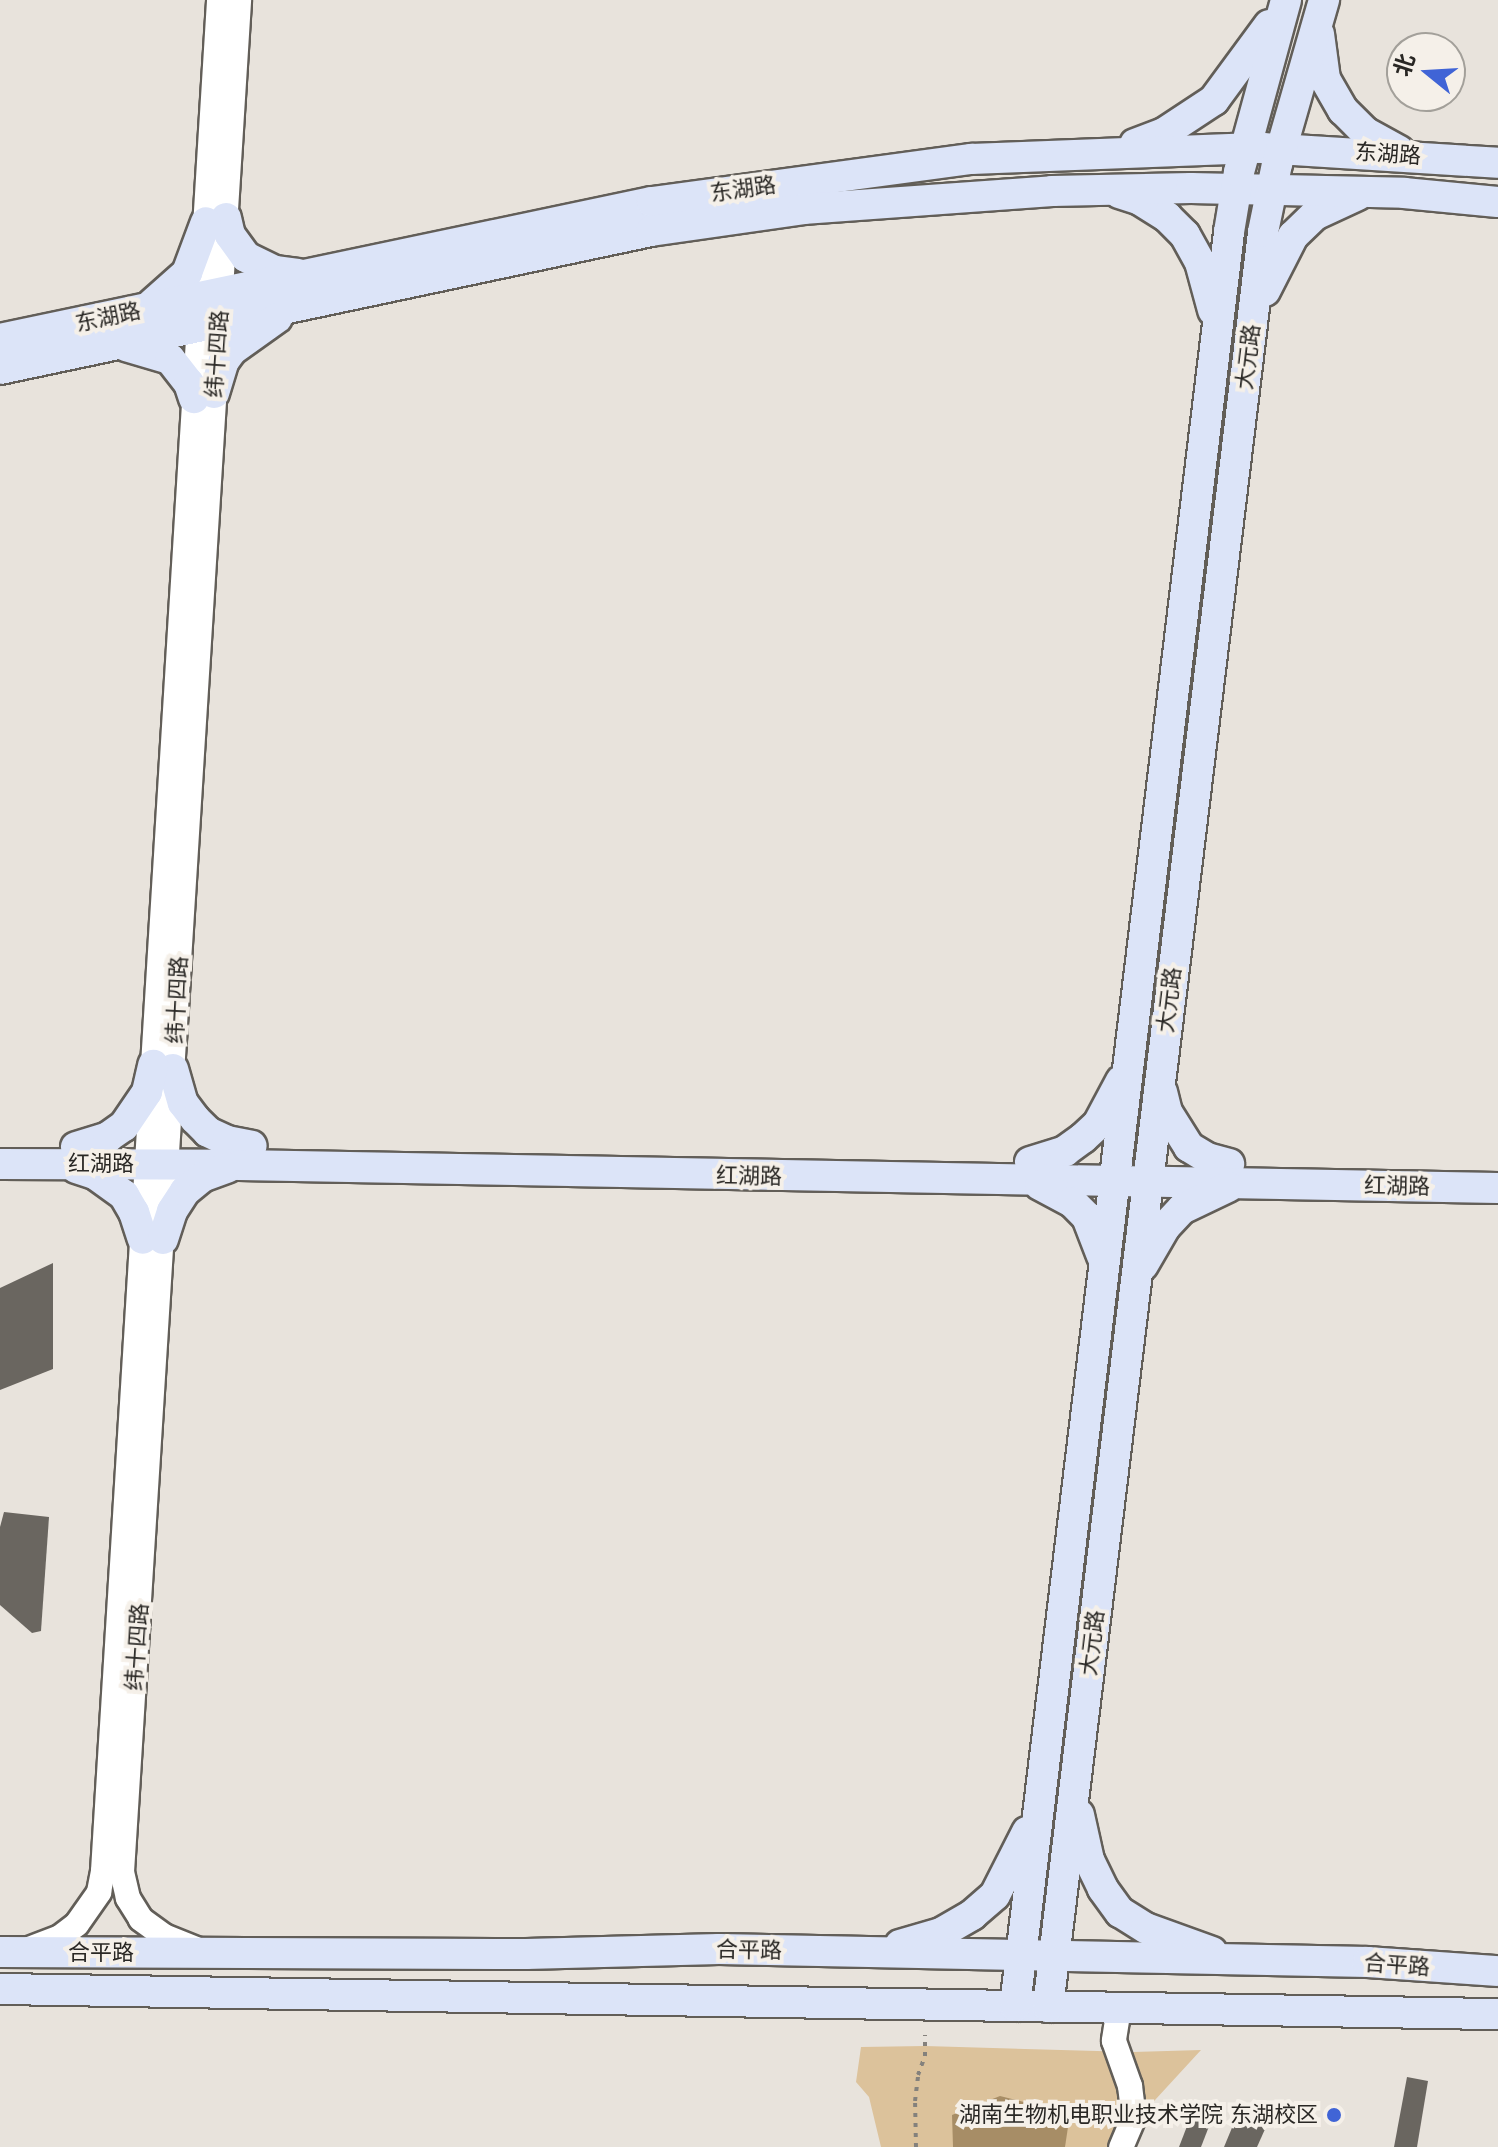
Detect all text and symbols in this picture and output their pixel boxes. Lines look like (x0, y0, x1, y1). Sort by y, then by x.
north arrow (1386, 32, 1466, 112)
text: 北 (1389, 51, 1420, 79)
street label: 东湖路 (1354, 139, 1422, 169)
street label: 东湖路 (708, 171, 778, 207)
street label: 东湖路 (73, 297, 143, 337)
street label: 纬十四路 (201, 309, 233, 399)
street label: 大元路 (1231, 323, 1265, 391)
street label: 纬十四路 (162, 955, 192, 1045)
street label: 大元路 (1152, 966, 1186, 1034)
street label: 红湖路 (68, 1151, 134, 1177)
street label: 红湖路 (716, 1162, 782, 1190)
street label: 红湖路 (1364, 1172, 1430, 1200)
street label: 纬十四路 (121, 1602, 153, 1692)
street label: 大元路 (1075, 1609, 1109, 1677)
street label: 合平路 (716, 1936, 782, 1964)
street label: 合平路 (68, 1940, 134, 1966)
street label: 合平路 (1363, 1950, 1431, 1980)
place label: 湖南生物机电职业技术学院 东湖校区 (959, 2102, 1318, 2128)
marker: 湖南生物机电职业技术学院 东湖校区 (1325, 2106, 1343, 2124)

